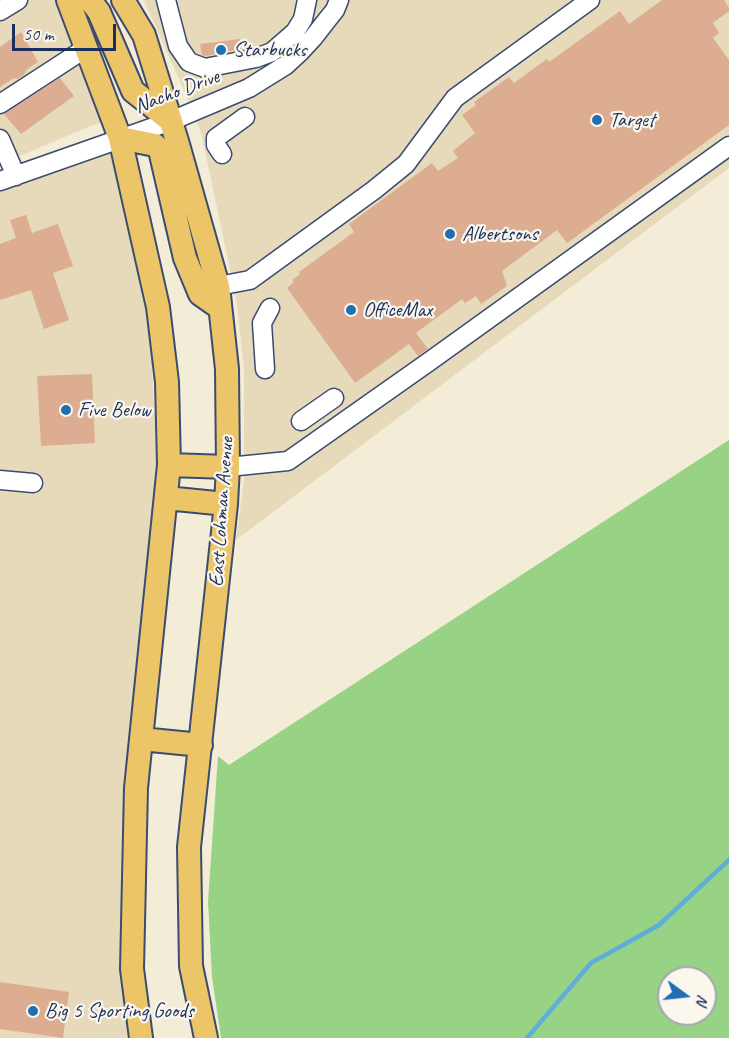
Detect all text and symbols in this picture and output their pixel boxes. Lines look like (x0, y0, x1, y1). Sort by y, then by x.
scale bar (15, 12, 118, 50)
text: 50 m (23, 23, 54, 45)
place label: Starbucks (233, 37, 306, 63)
marker: Starbucks (214, 43, 228, 57)
street label: Nacho Drive (131, 64, 223, 120)
place label: Target (609, 107, 655, 133)
marker: Target (590, 113, 604, 127)
place label: Albertsons (462, 221, 538, 247)
marker: Albertsons (443, 227, 457, 241)
place label: OfficeMax (363, 297, 432, 323)
marker: OfficeMax (344, 303, 358, 317)
place label: Five Below (78, 397, 151, 423)
marker: Five Below (59, 403, 73, 417)
street label: East Lohman Avenue (204, 436, 240, 588)
north arrow (657, 966, 717, 1026)
text: N (692, 993, 713, 1008)
place label: Big 5 Sporting Goods (45, 998, 194, 1024)
marker: Big 5 Sporting Goods (26, 1004, 40, 1018)

